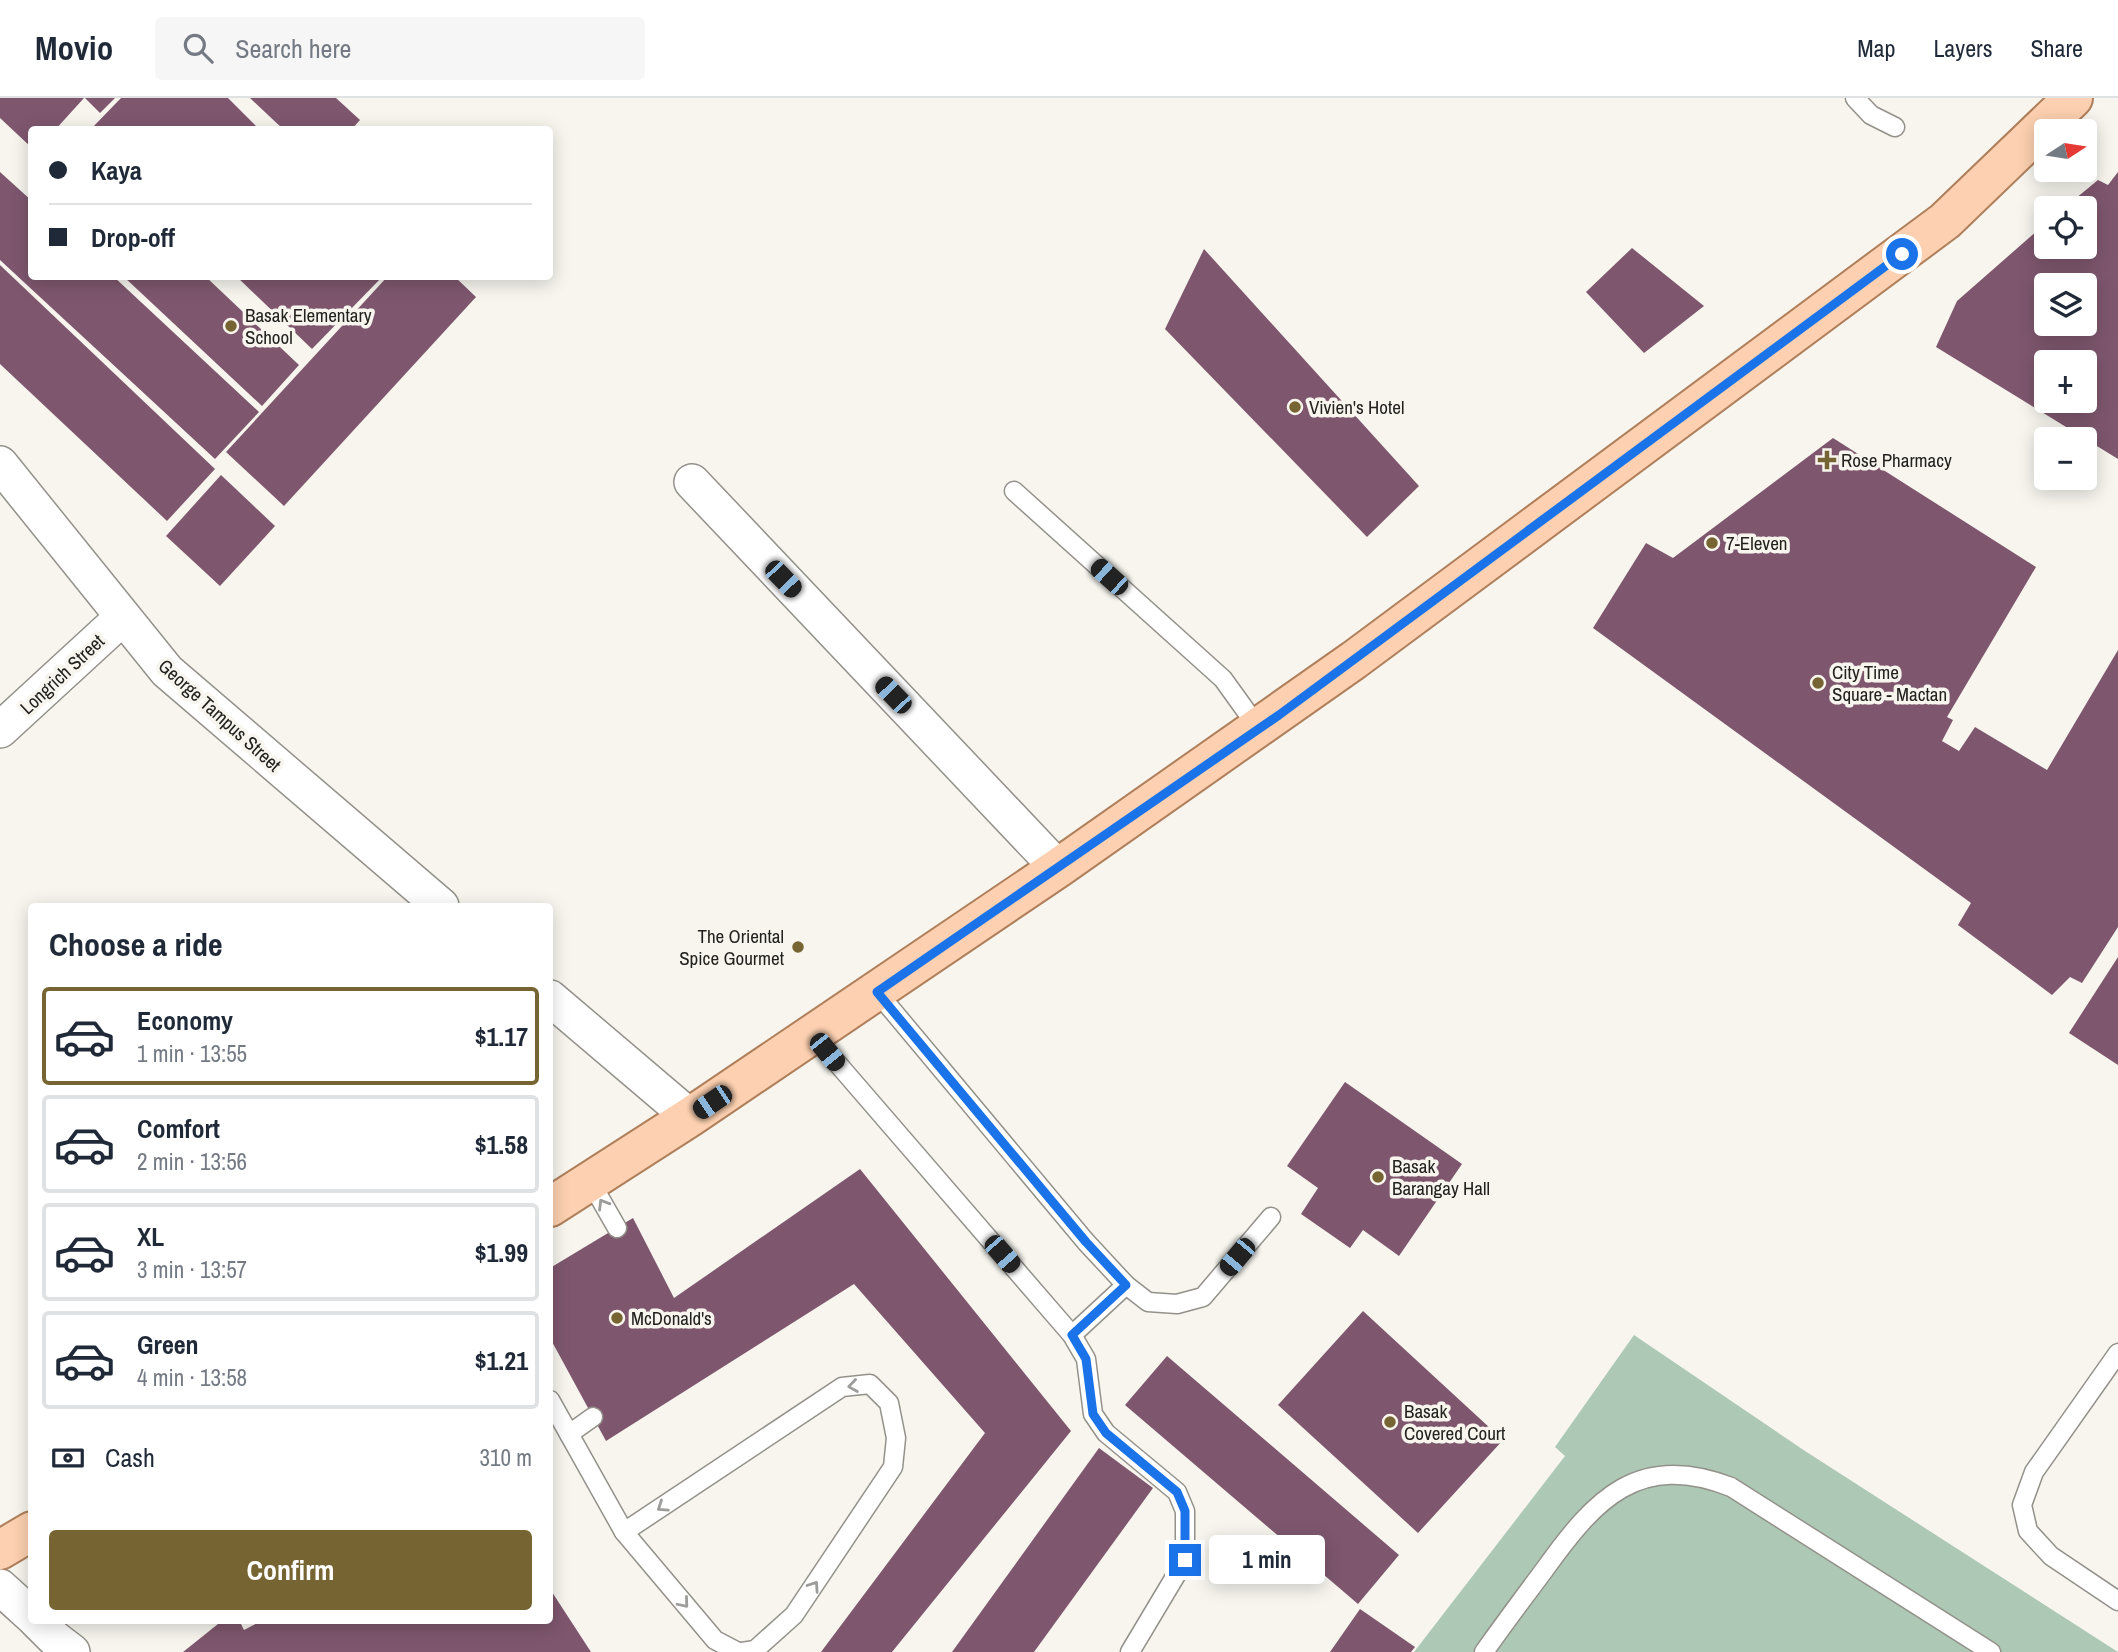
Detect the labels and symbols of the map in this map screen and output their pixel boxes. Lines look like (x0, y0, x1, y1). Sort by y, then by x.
north arrow (2034, 119, 2096, 182)
route start (1886, 238, 1918, 270)
place label: Basak Elementary School (245, 302, 372, 350)
marker: Basak Elementary School (223, 318, 239, 334)
place label: Vivien's Hotel (1309, 394, 1404, 420)
marker: Vivien's Hotel (1287, 399, 1303, 415)
place label: Rose Pharmacy (1841, 447, 1952, 473)
marker: Rose Pharmacy (1819, 452, 1835, 468)
place label: 7-Eleven (1726, 530, 1787, 556)
marker: 7-Eleven (1704, 535, 1720, 551)
car (1087, 555, 1132, 599)
car (761, 557, 806, 601)
street label: Longrich Street (14, 628, 110, 720)
street label: George Tampus Street (153, 653, 287, 778)
place label: City Time Square - Mactan (1832, 659, 1947, 707)
car (871, 673, 916, 717)
marker: City Time Square - Mactan (1810, 675, 1826, 691)
place label: The Oriental Spice Gourmet (679, 923, 785, 971)
marker: The Oriental Spice Gourmet (790, 939, 806, 955)
car (806, 1029, 849, 1075)
car (689, 1082, 736, 1122)
place label: Basak Barangay Hall (1392, 1153, 1490, 1201)
marker: Basak Barangay Hall (1370, 1169, 1386, 1185)
one-way arrow (599, 1199, 612, 1212)
car (981, 1231, 1024, 1277)
car (1216, 1234, 1259, 1280)
place label: McDonald's (631, 1305, 712, 1331)
marker: McDonald's (609, 1310, 625, 1326)
one-way arrow (847, 1379, 859, 1394)
place label: Basak Covered Court (1404, 1398, 1506, 1446)
marker: Basak Covered Court (1382, 1414, 1398, 1430)
one-way arrow (657, 1499, 670, 1512)
callout: 1 min (1210, 1536, 1325, 1584)
route end (1169, 1544, 1201, 1576)
one-way arrow (806, 1581, 818, 1594)
one-way arrow (676, 1595, 688, 1608)

